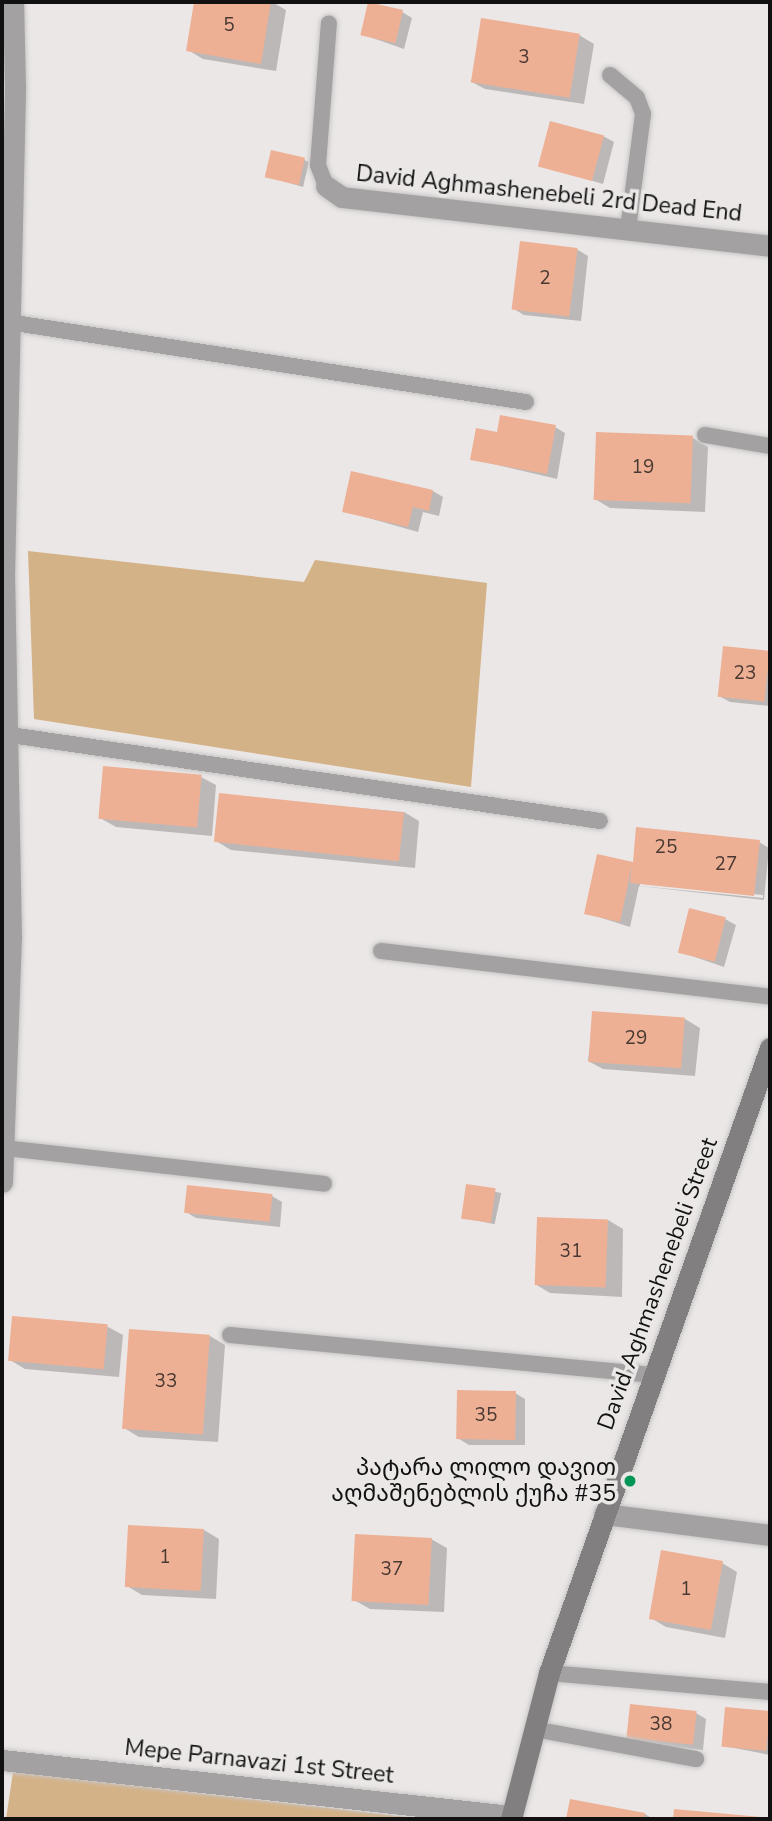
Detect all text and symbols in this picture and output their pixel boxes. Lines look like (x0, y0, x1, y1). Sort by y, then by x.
house number: 5 (223, 15, 235, 37)
house number: 3 (518, 47, 530, 69)
street label: David Aghmashenebeli 2rd Dead End (355, 160, 743, 228)
house number: 2 (539, 268, 551, 290)
house number: 19 (632, 457, 654, 479)
house number: 23 (734, 663, 756, 685)
house number: 25 (655, 837, 677, 859)
house number: 27 (715, 854, 737, 876)
house number: 29 (625, 1028, 647, 1050)
street label: David Aghmashenebeli Street (592, 1134, 724, 1434)
house number: 31 (560, 1241, 582, 1263)
house number: 33 (155, 1371, 177, 1393)
house number: 35 (475, 1405, 497, 1427)
place label: პატარა ლილო დავით აღმაშენებლის ქუჩა #35 (331, 1454, 616, 1508)
marker: პატარა ლილო დავით აღმაშენებლის ქუჩა #35 (622, 1473, 638, 1489)
house number: 1 (159, 1547, 171, 1569)
house number: 37 (381, 1559, 403, 1581)
house number: 1 (680, 1579, 692, 1601)
house number: 38 (650, 1714, 672, 1736)
street label: Mepe Parnavazi 1st Street (123, 1734, 395, 1790)

